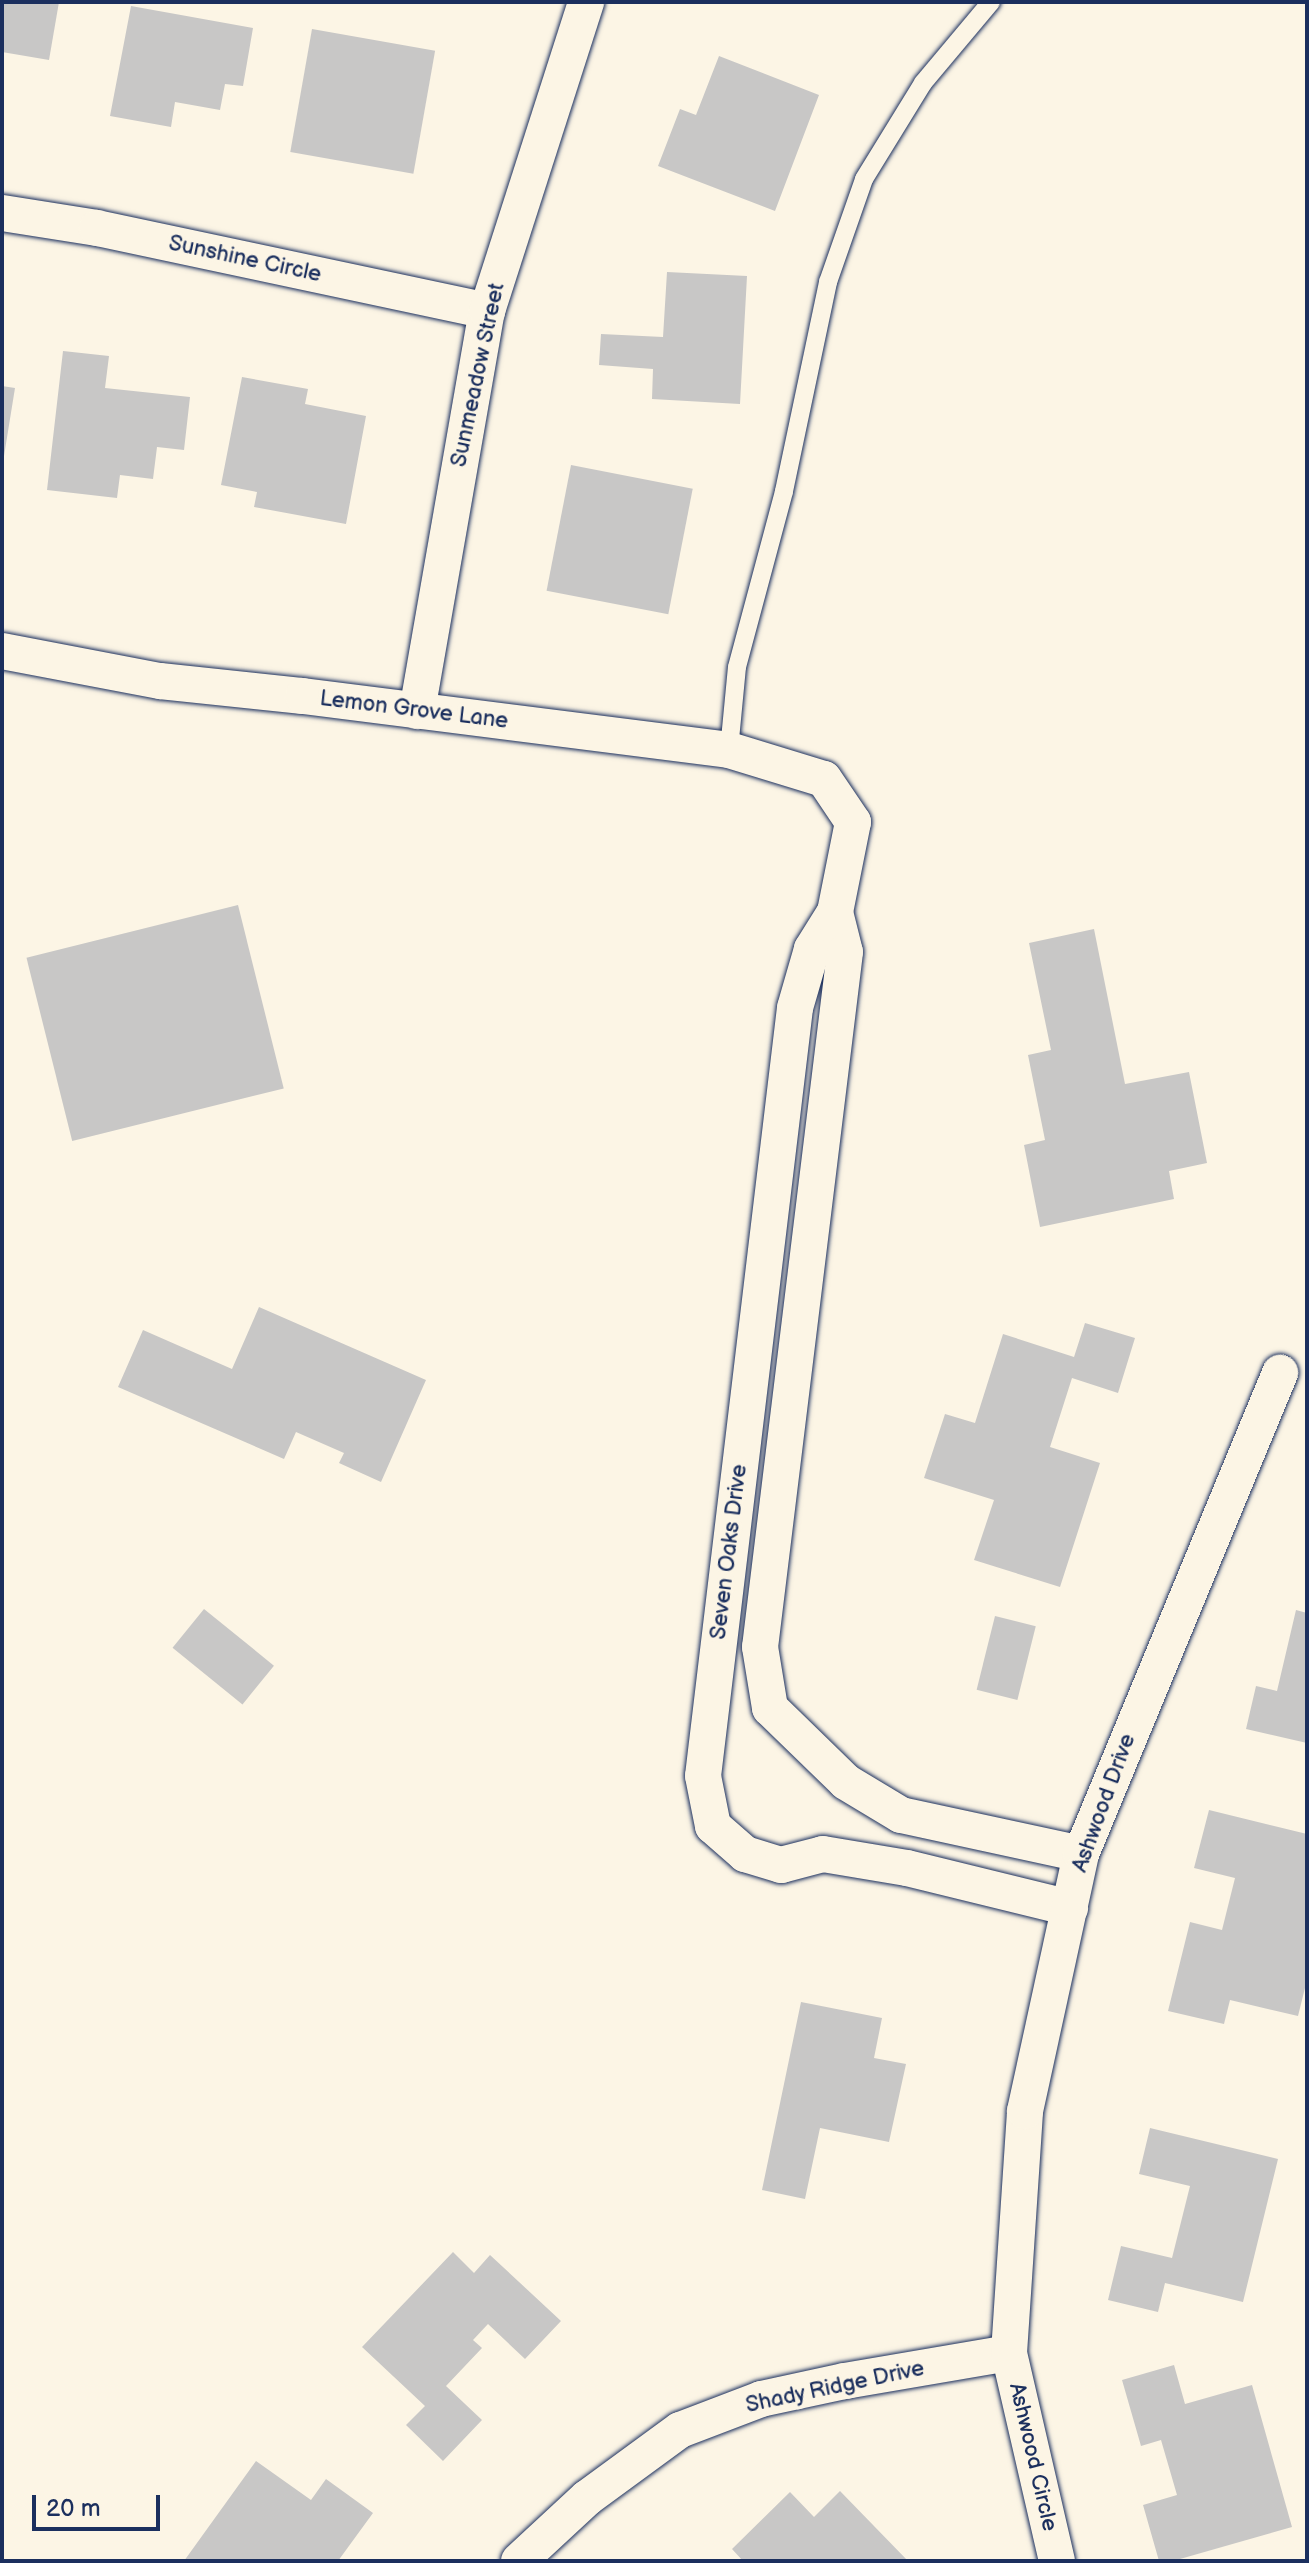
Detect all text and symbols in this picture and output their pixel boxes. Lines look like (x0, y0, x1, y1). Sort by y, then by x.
street label: Sunshine Circle (166, 230, 324, 288)
street label: Sunmeadow Street (446, 280, 510, 470)
street label: Lemon Grove Lane (318, 685, 510, 735)
street label: Seven Oaks Drive (705, 1463, 753, 1641)
street label: Ashwood Drive (1067, 1730, 1141, 1876)
street label: Shady Ridge Drive (743, 2355, 927, 2419)
street label: Ashwood Circle (1003, 2380, 1063, 2534)
scale bar (36, 2479, 164, 2529)
text: 20 m (46, 2494, 101, 2523)

